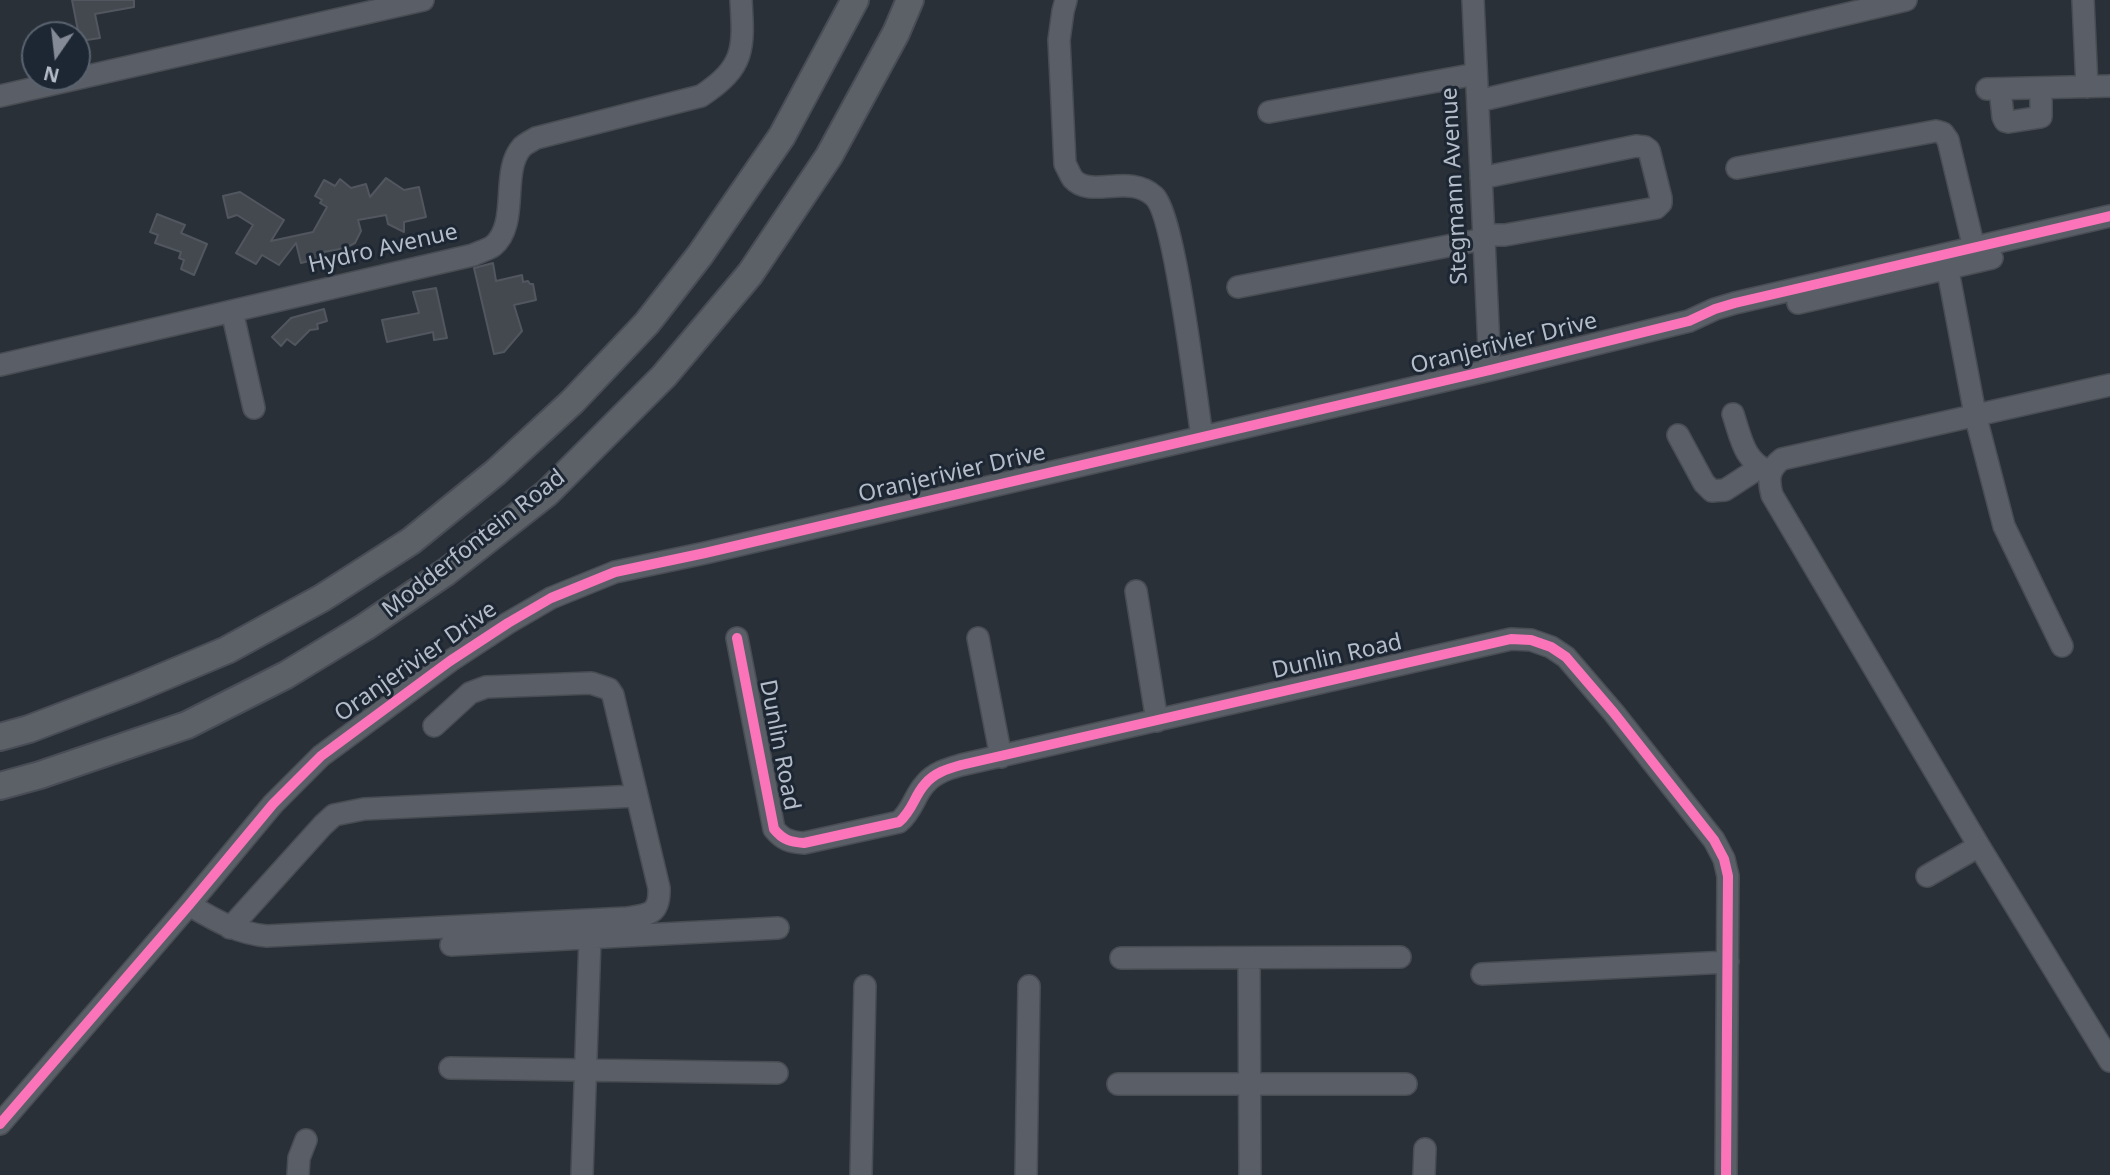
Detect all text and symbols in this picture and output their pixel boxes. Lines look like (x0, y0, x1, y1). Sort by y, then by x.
north arrow (21, 21, 91, 91)
text: N (41, 60, 62, 89)
street label: Stegmann Avenue (1436, 87, 1474, 285)
street label: Hydro Avenue (306, 218, 460, 280)
street label: Oranjerivier Drive (1408, 307, 1600, 381)
street label: Oranjerivier Drive (856, 439, 1048, 509)
street label: Modderfontein Road (377, 464, 571, 624)
street label: Oranjerivier Drive (330, 596, 502, 728)
street label: Dunlin Road (1269, 629, 1405, 685)
street label: Dunlin Road (753, 677, 805, 813)

